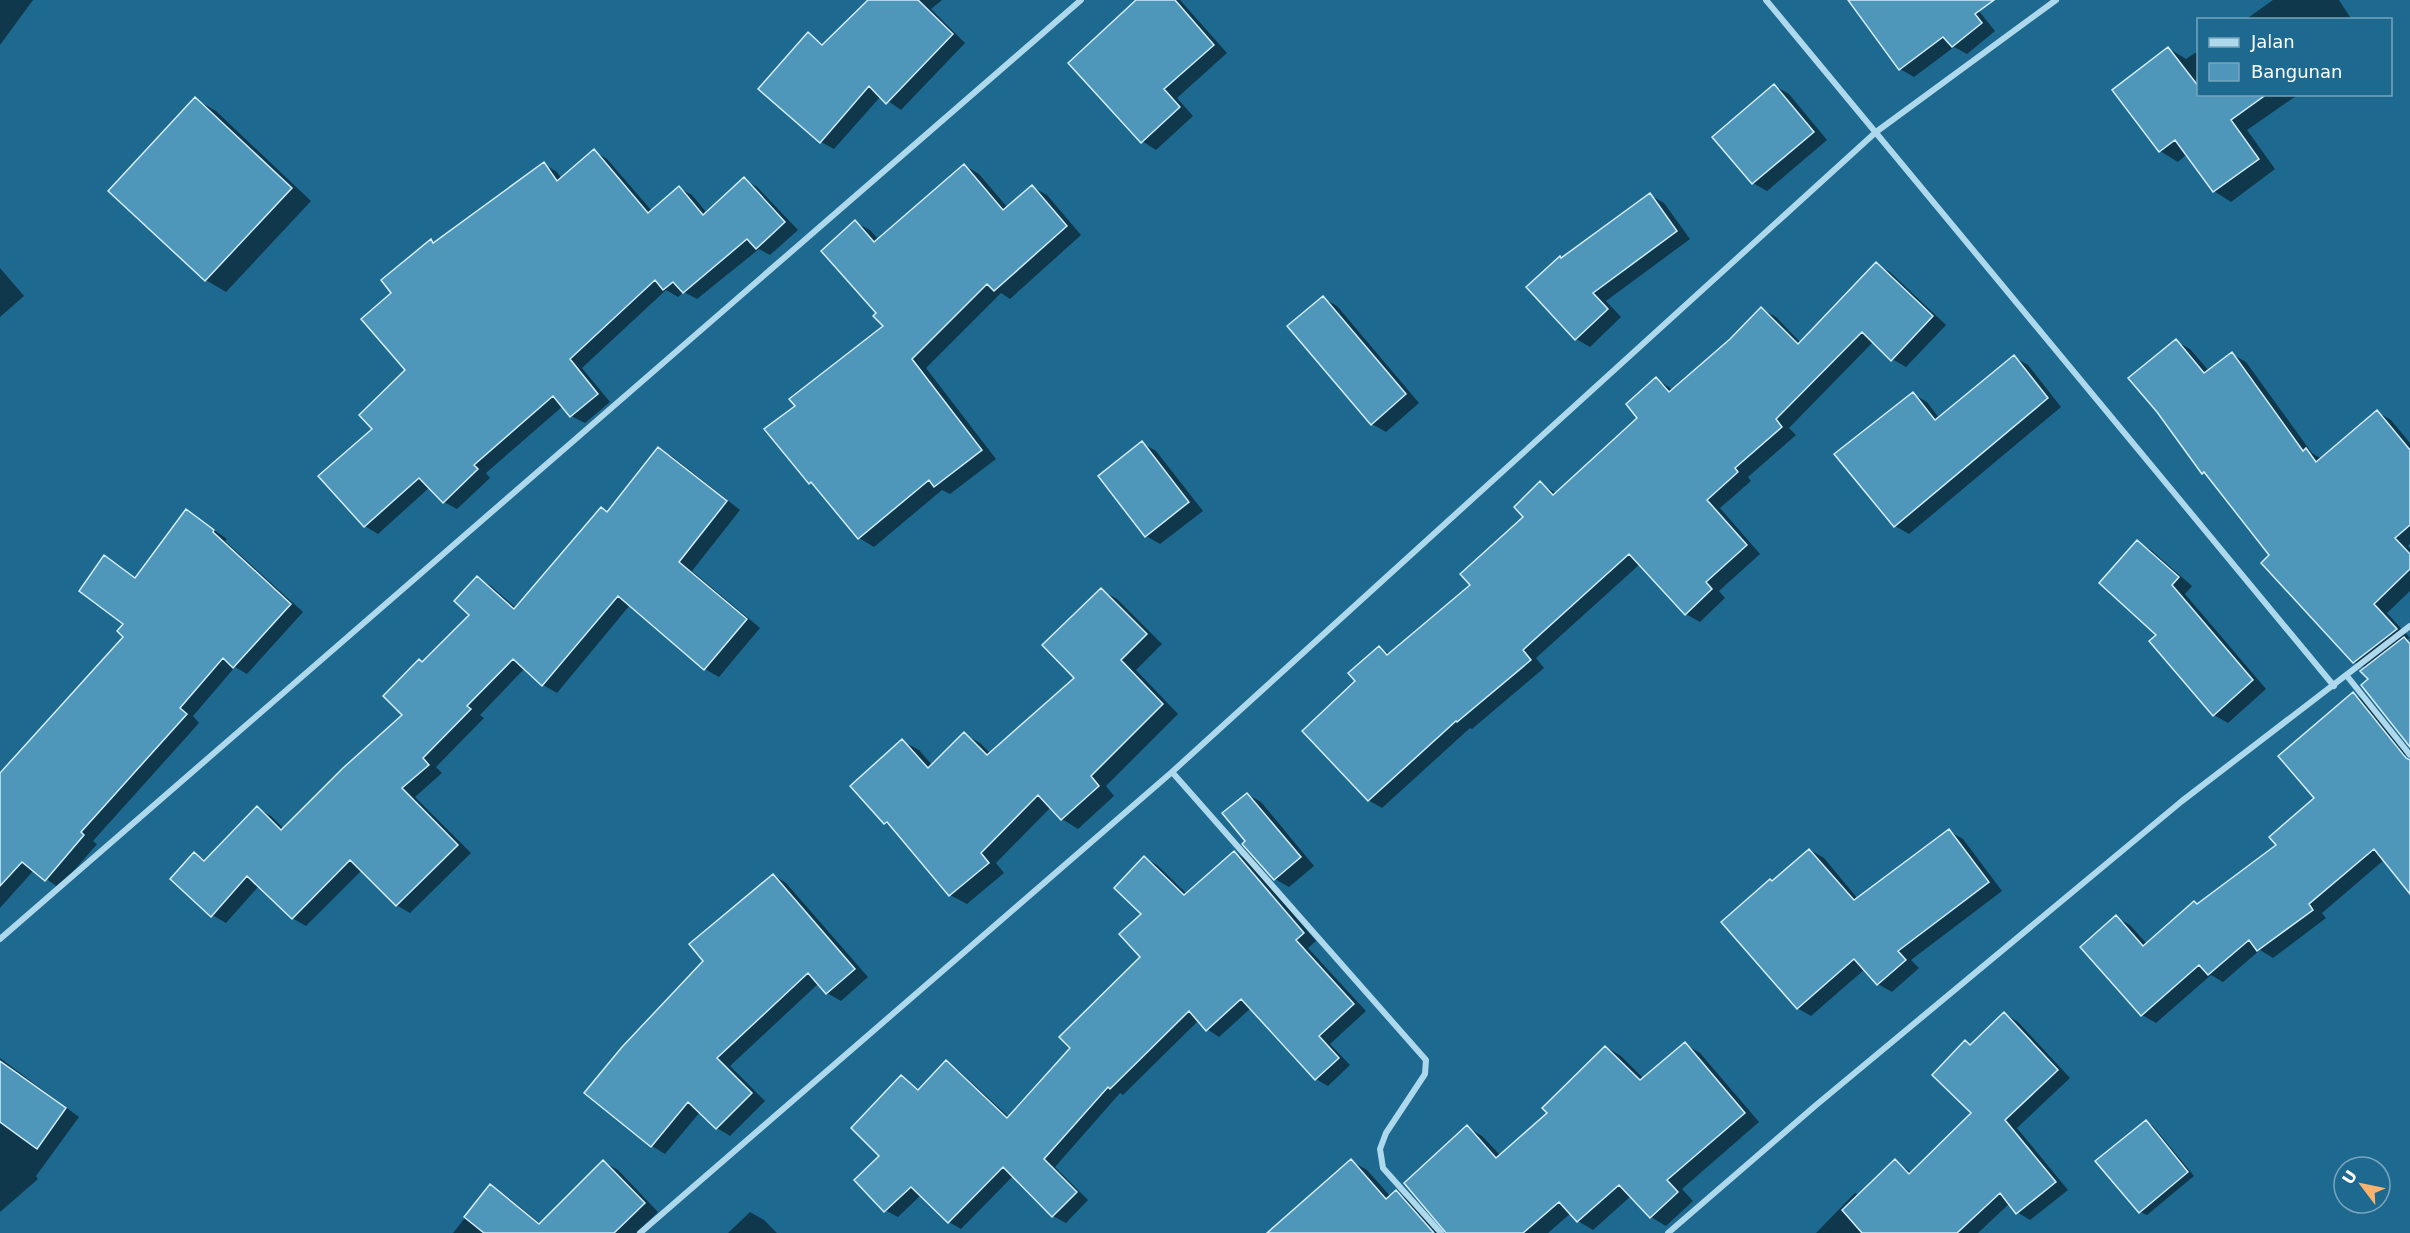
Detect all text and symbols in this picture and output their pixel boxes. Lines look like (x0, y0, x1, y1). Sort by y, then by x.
legend (2197, 18, 2392, 96)
text: Jalan (2250, 31, 2295, 52)
text: Bangunan (2251, 61, 2342, 82)
north arrow (2332, 1155, 2392, 1215)
text: U (2338, 1167, 2361, 1188)

